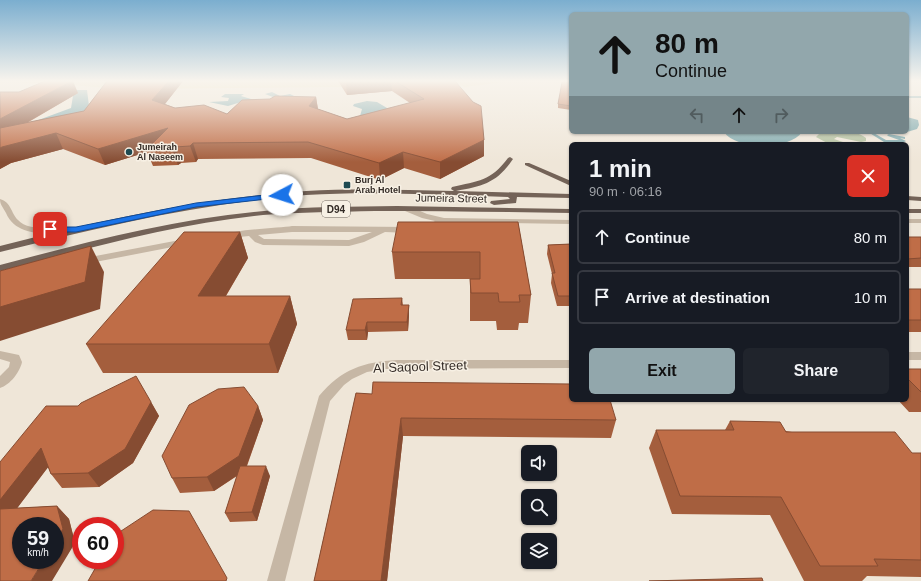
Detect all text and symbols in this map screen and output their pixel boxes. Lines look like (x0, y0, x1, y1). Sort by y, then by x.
icon: ahead (589, 28, 641, 80)
text: 80 m (655, 28, 719, 59)
text: Continue (655, 61, 727, 81)
icon: left (686, 104, 708, 126)
icon: ahead (728, 104, 750, 126)
icon: right (770, 104, 792, 126)
place label: Jumeirah Al Naseem (137, 142, 183, 162)
marker: Jumeirah Al Naseem (124, 147, 134, 157)
text: 1 min (589, 155, 652, 182)
button: close (847, 155, 889, 197)
position arrow (261, 174, 303, 216)
place label: Burj Al Arab Hotel (355, 175, 401, 195)
marker: Burj Al Arab Hotel (342, 180, 352, 190)
text: 90 m · 06:16 (589, 184, 662, 199)
street label: Jumeira Street (415, 191, 487, 205)
road number: D94 (322, 201, 350, 217)
pin (33, 212, 67, 246)
icon: arrive (39, 218, 61, 240)
icon: ahead (591, 226, 613, 248)
text: Continue (625, 229, 690, 246)
text: 80 m (854, 229, 887, 246)
icon: arrive (591, 286, 613, 308)
text: Arrive at destination (625, 289, 770, 306)
text: 10 m (854, 289, 887, 306)
button: Exit (589, 348, 735, 394)
button: Share (743, 348, 889, 394)
street label: Al Saqool Street (373, 357, 468, 376)
map controls (521, 445, 557, 569)
button: sound (521, 445, 557, 481)
button: search (521, 489, 557, 525)
speed limit sign: 60 (72, 517, 124, 569)
text: 59 (27, 527, 49, 549)
button: layers (521, 533, 557, 569)
text: km/h (27, 547, 49, 558)

